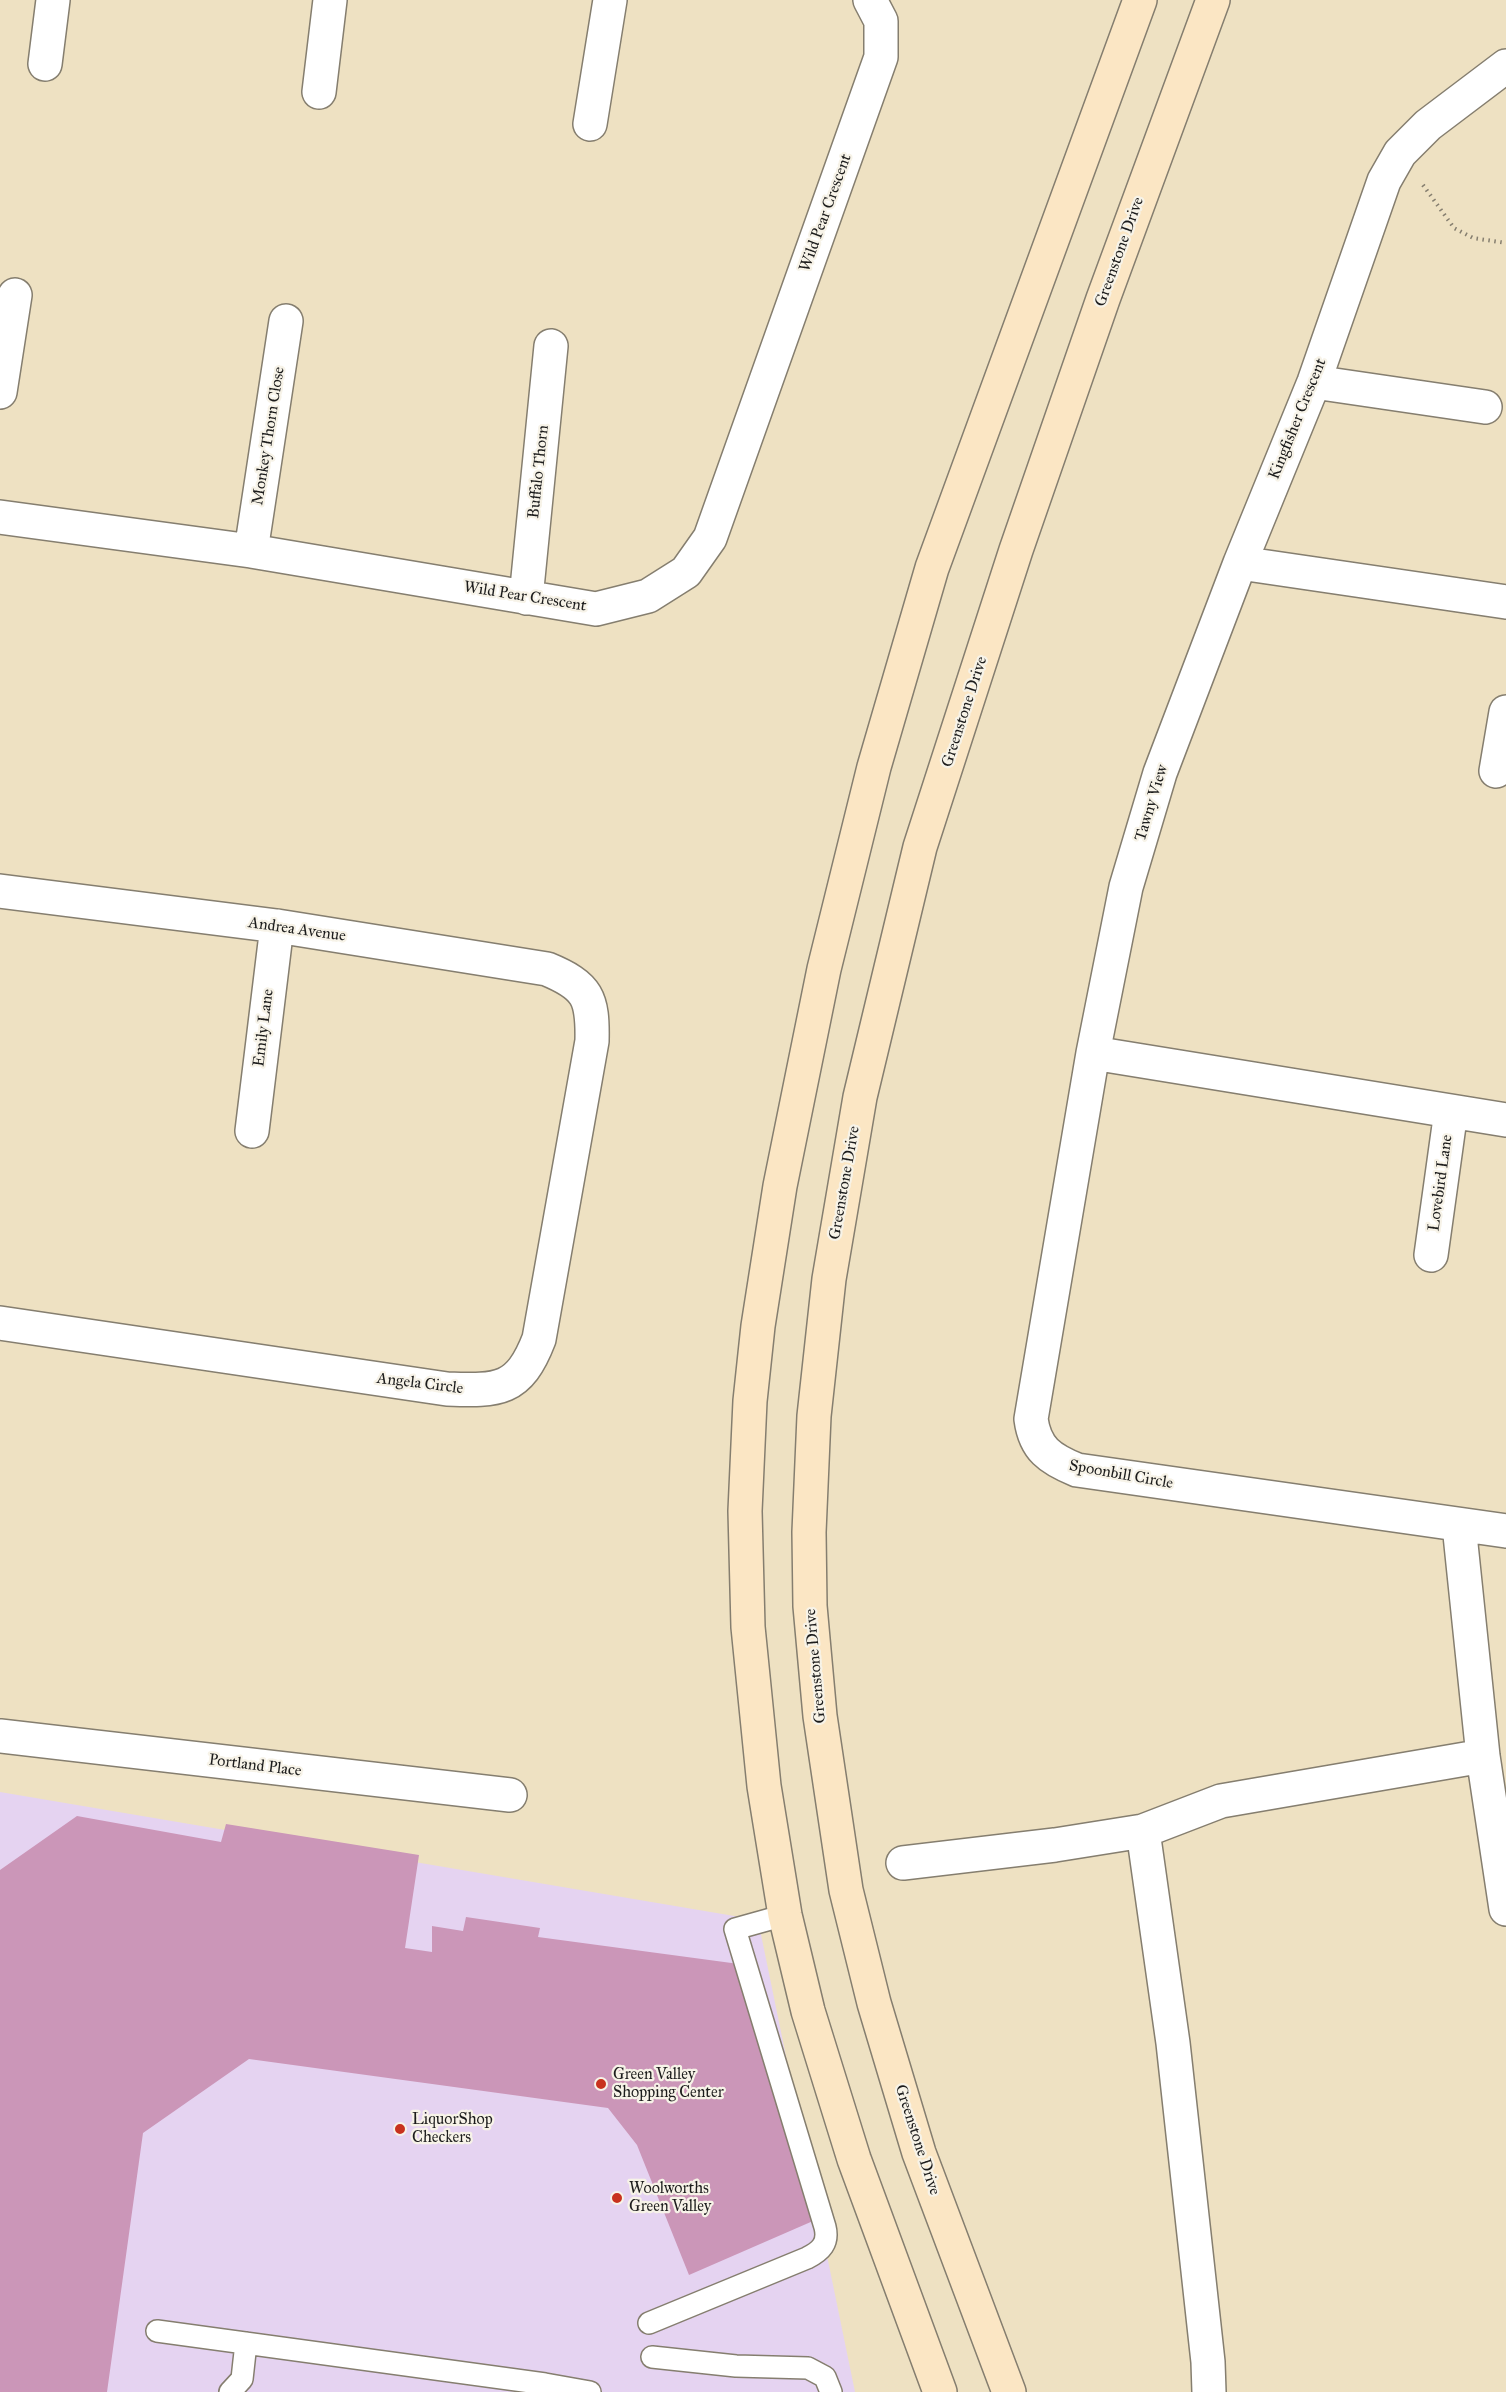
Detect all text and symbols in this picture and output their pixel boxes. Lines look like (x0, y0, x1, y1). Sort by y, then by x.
street label: Wild Pear Crescent (796, 151, 856, 275)
street label: Greenstone Drive (1091, 195, 1149, 309)
street label: Kingfisher Crescent (1265, 356, 1331, 482)
street label: Monkey Thorn Close (249, 365, 289, 507)
street label: Buffalo Thorn (525, 424, 553, 520)
street label: Wild Pear Crescent (462, 578, 588, 616)
street label: Greenstone Drive (938, 654, 992, 770)
street label: Tawny View (1131, 762, 1173, 844)
street label: Andrea Avenue (247, 914, 347, 946)
street label: Emily Lane (250, 988, 278, 1068)
street label: Greenstone Drive (826, 1125, 864, 1241)
street label: Lovebird Lane (1425, 1133, 1457, 1233)
street label: Angela Circle (376, 1369, 464, 1399)
street label: Spoonbill Circle (1067, 1456, 1175, 1494)
street label: Greenstone Drive (801, 1608, 831, 1724)
street label: Portland Place (207, 1751, 303, 1781)
place label: Green Valley Shopping Center (613, 2065, 724, 2103)
marker: Green Valley Shopping Center (594, 2077, 608, 2091)
street label: Greenstone Drive (890, 2082, 944, 2198)
place label: LiquorShop Checkers (412, 2110, 493, 2148)
marker: LiquorShop Checkers (393, 2122, 407, 2136)
place label: Woolworths Green Valley (629, 2179, 711, 2217)
marker: Woolworths Green Valley (610, 2191, 624, 2205)

